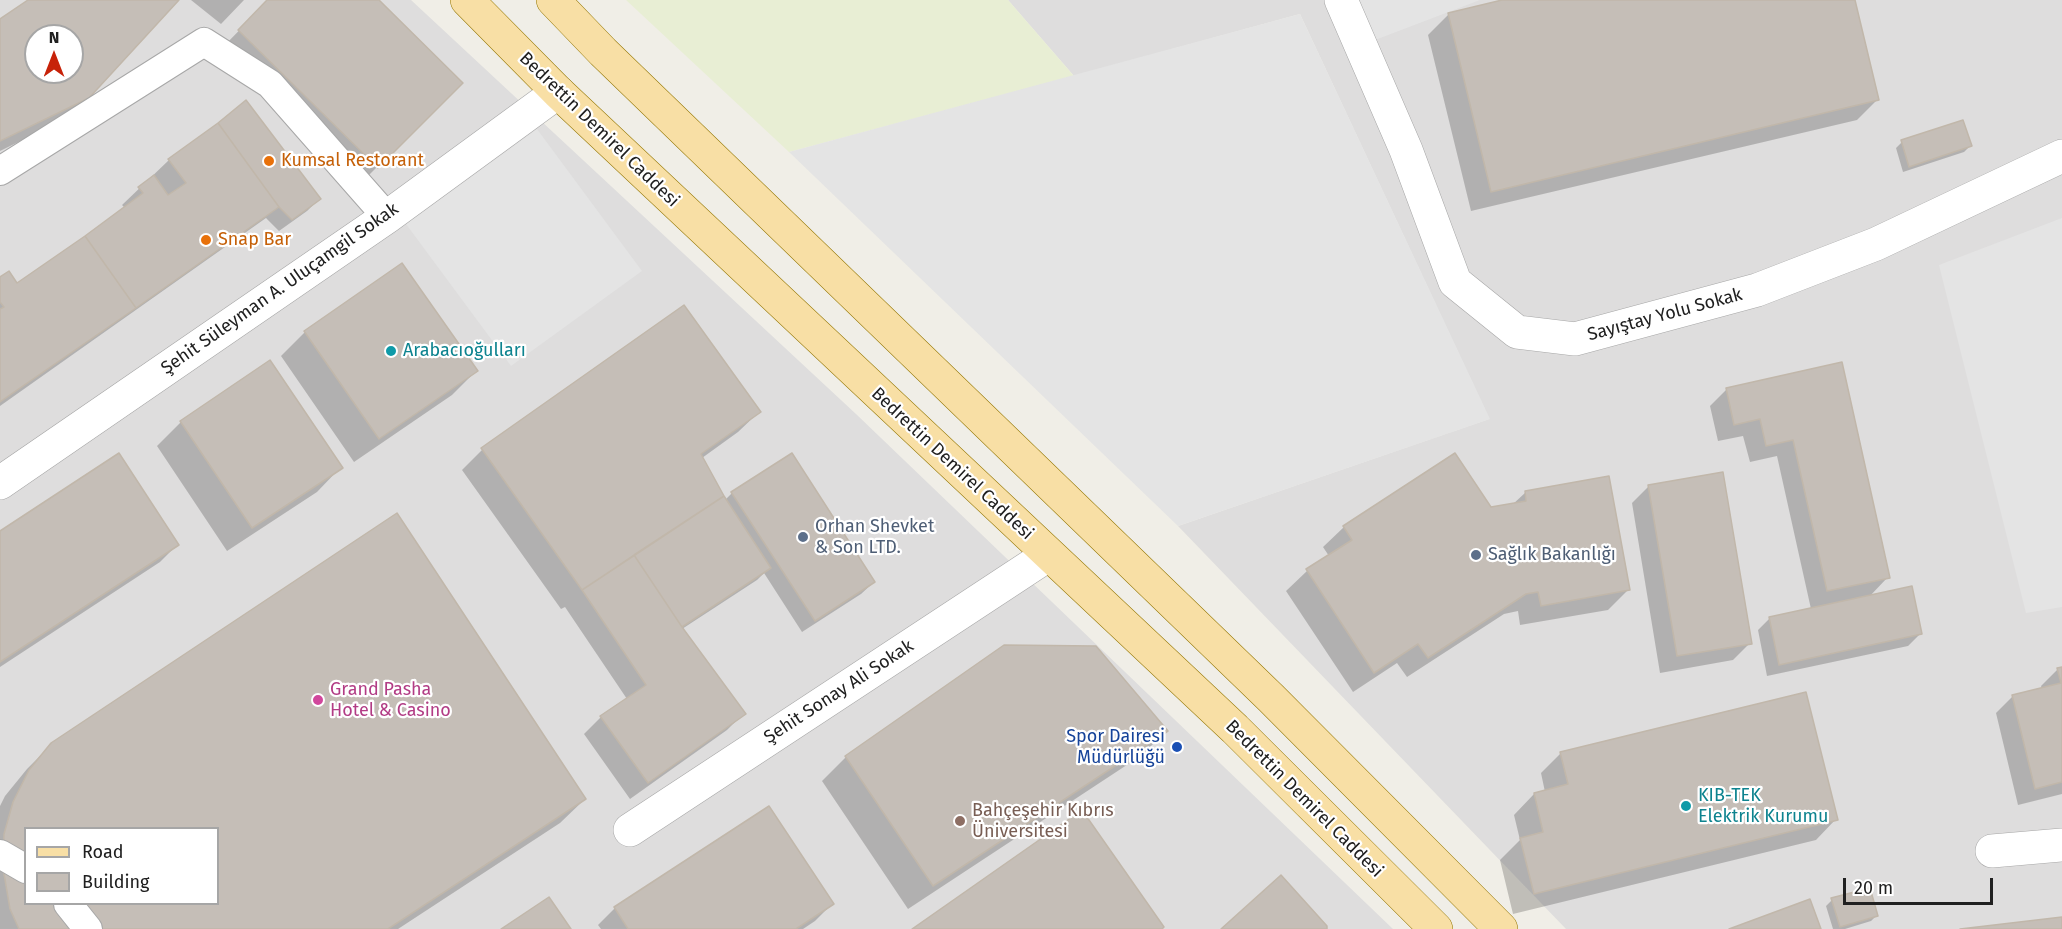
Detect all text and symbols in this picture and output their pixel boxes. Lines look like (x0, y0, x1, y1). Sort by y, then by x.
north arrow (24, 24, 84, 84)
text: N (49, 28, 59, 47)
street label: Bedrettin Demirel Caddesi (515, 48, 683, 212)
place label: Kumsal Restorant (281, 150, 424, 172)
marker: Kumsal Restorant (262, 154, 276, 168)
street label: Şehit Süleyman A. Uluçamgil Sokak (157, 199, 403, 379)
place label: Snap Bar (218, 229, 291, 251)
marker: Snap Bar (199, 233, 213, 247)
street label: Sayıştay Yolu Sokak (1585, 284, 1745, 346)
place label: Arabacıoğulları (403, 340, 526, 362)
marker: Arabacıoğulları (384, 344, 398, 358)
street label: Bedrettin Demirel Caddesi (866, 383, 1038, 545)
place label: Orhan Shevket & Son LTD. (815, 516, 934, 558)
marker: Orhan Shevket & Son LTD. (796, 530, 810, 544)
place label: Sağlık Bakanlığı (1488, 544, 1616, 566)
marker: Sağlık Bakanlığı (1469, 548, 1483, 562)
street label: Şehit Sonay Ali Sokak (760, 635, 918, 749)
place label: Grand Pasha Hotel & Casino (330, 679, 451, 722)
marker: Grand Pasha Hotel & Casino (311, 693, 325, 707)
street label: Bedrettin Demirel Caddesi (1221, 716, 1387, 882)
place label: Spor Dairesi Müdürlüğü (1066, 726, 1165, 768)
marker: Spor Dairesi Müdürlüğü (1170, 740, 1184, 754)
place label: KIB-TEK Elektrik Kurumu (1698, 785, 1828, 828)
marker: KIB-TEK Elektrik Kurumu (1679, 799, 1693, 813)
place label: Bahçeşehir Kıbrıs Üniversitesi (972, 800, 1114, 842)
marker: Bahçeşehir Kıbrıs Üniversitesi (953, 814, 967, 828)
legend (24, 827, 219, 905)
text: Road (82, 841, 124, 863)
scale bar (1846, 866, 1996, 904)
text: Building (82, 871, 149, 893)
text: 20 m (1854, 877, 1893, 899)

